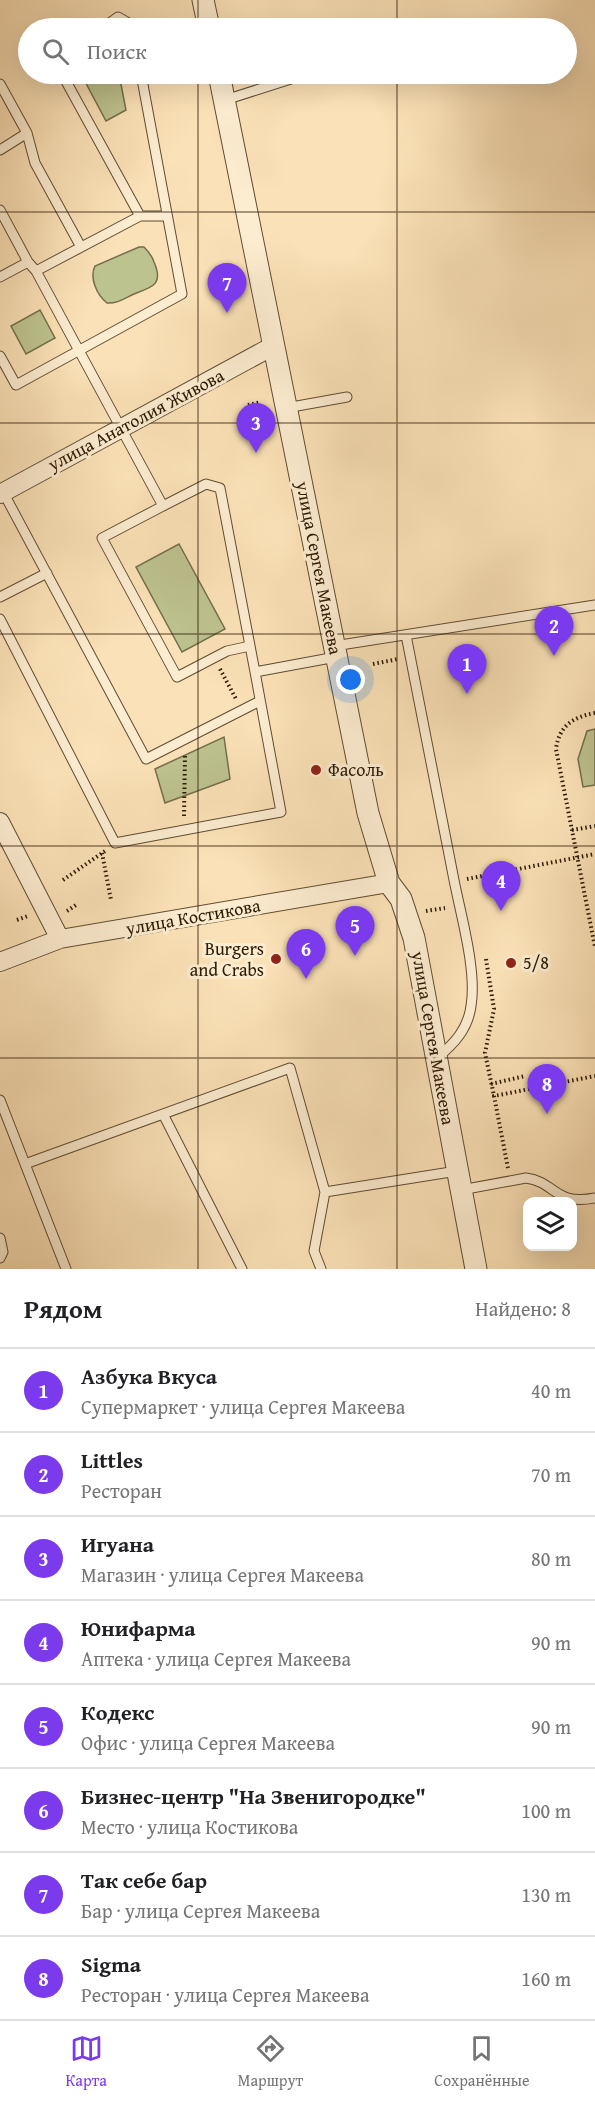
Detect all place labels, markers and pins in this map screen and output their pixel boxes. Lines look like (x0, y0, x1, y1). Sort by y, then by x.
pin: 7 (208, 264, 246, 313)
pin: 3 (236, 404, 276, 453)
pin: 2 (534, 606, 574, 656)
pin: 1 (448, 644, 486, 694)
place label: Фасоль (328, 756, 384, 783)
marker: Фасоль (309, 763, 323, 777)
pin: 4 (482, 862, 520, 911)
pin: 5 (336, 906, 374, 956)
pin: 6 (286, 930, 326, 979)
place label: Burgers and Crabs (190, 935, 264, 983)
place label: 5/8 (523, 949, 549, 976)
marker: Burgers and Crabs (269, 952, 283, 966)
marker: 5/8 (504, 956, 518, 970)
pin: 8 (528, 1064, 566, 1114)

